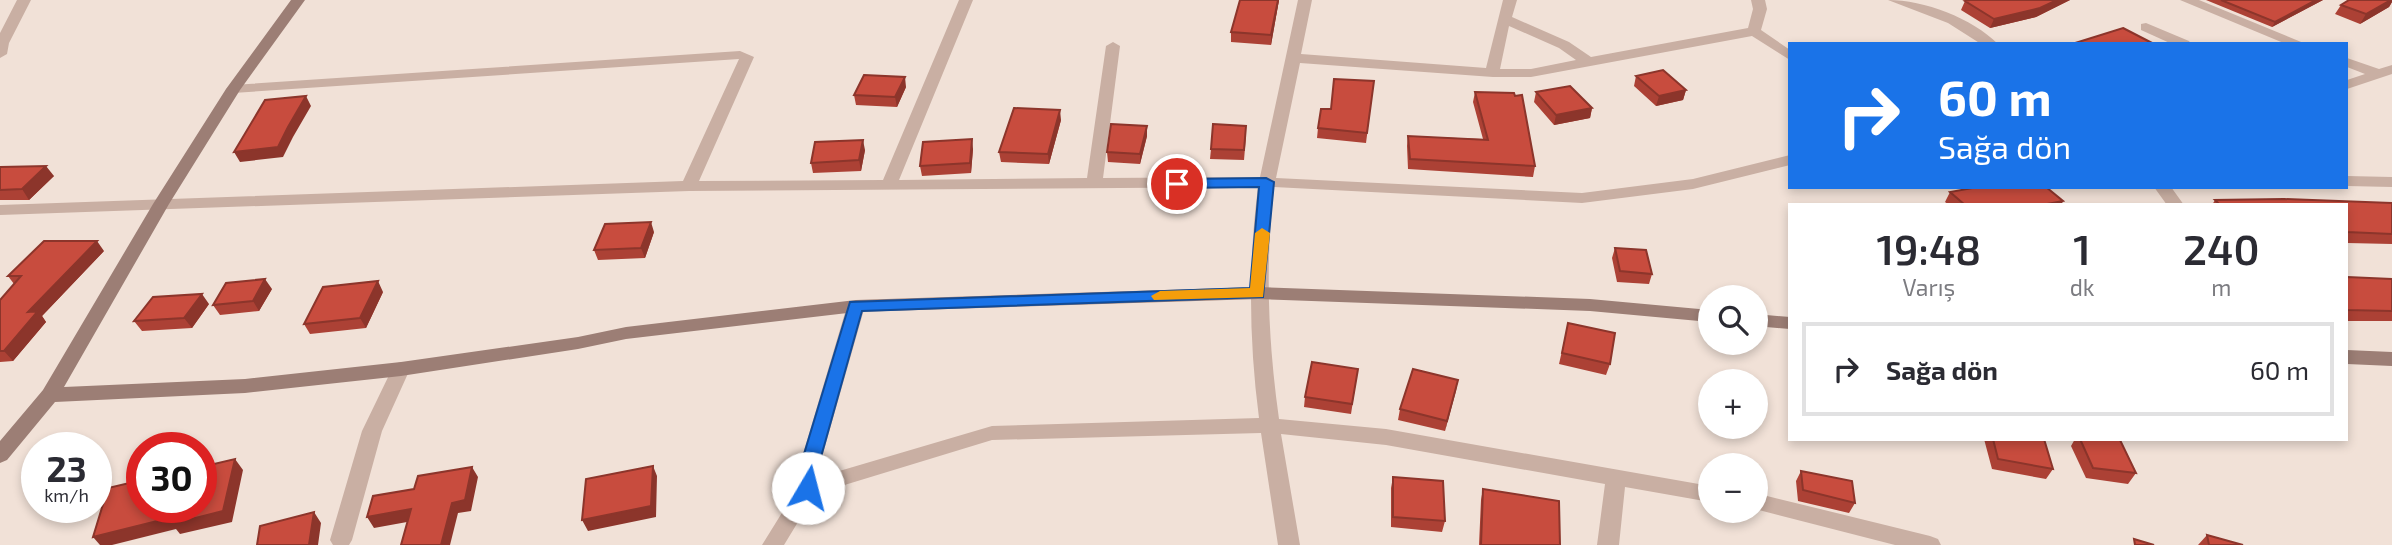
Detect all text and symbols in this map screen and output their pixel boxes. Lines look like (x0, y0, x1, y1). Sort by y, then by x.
text: 60 m (1938, 67, 2052, 126)
icon: right (1823, 70, 1914, 161)
text: Sağa dön (1938, 127, 2071, 165)
pin (1147, 154, 1207, 214)
icon: arrive (1158, 165, 1196, 203)
text: 19:48 (1876, 223, 1981, 273)
text: 1 (2073, 223, 2091, 273)
text: 240 (2183, 223, 2259, 273)
text: Varış (1903, 273, 1955, 301)
text: dk (2070, 273, 2095, 301)
text: m (2211, 273, 2231, 301)
map controls (1698, 285, 1768, 523)
button: search (1698, 285, 1768, 355)
icon: right (1827, 350, 1865, 388)
text: Sağa dön (1886, 354, 1998, 385)
text: 60 m (2250, 354, 2309, 385)
button: + (1698, 369, 1768, 439)
speed limit sign: 30 (126, 432, 217, 523)
text: 23 (46, 447, 87, 489)
position arrow (771, 451, 845, 525)
button: − (1698, 453, 1768, 523)
text: km/h (44, 484, 89, 506)

